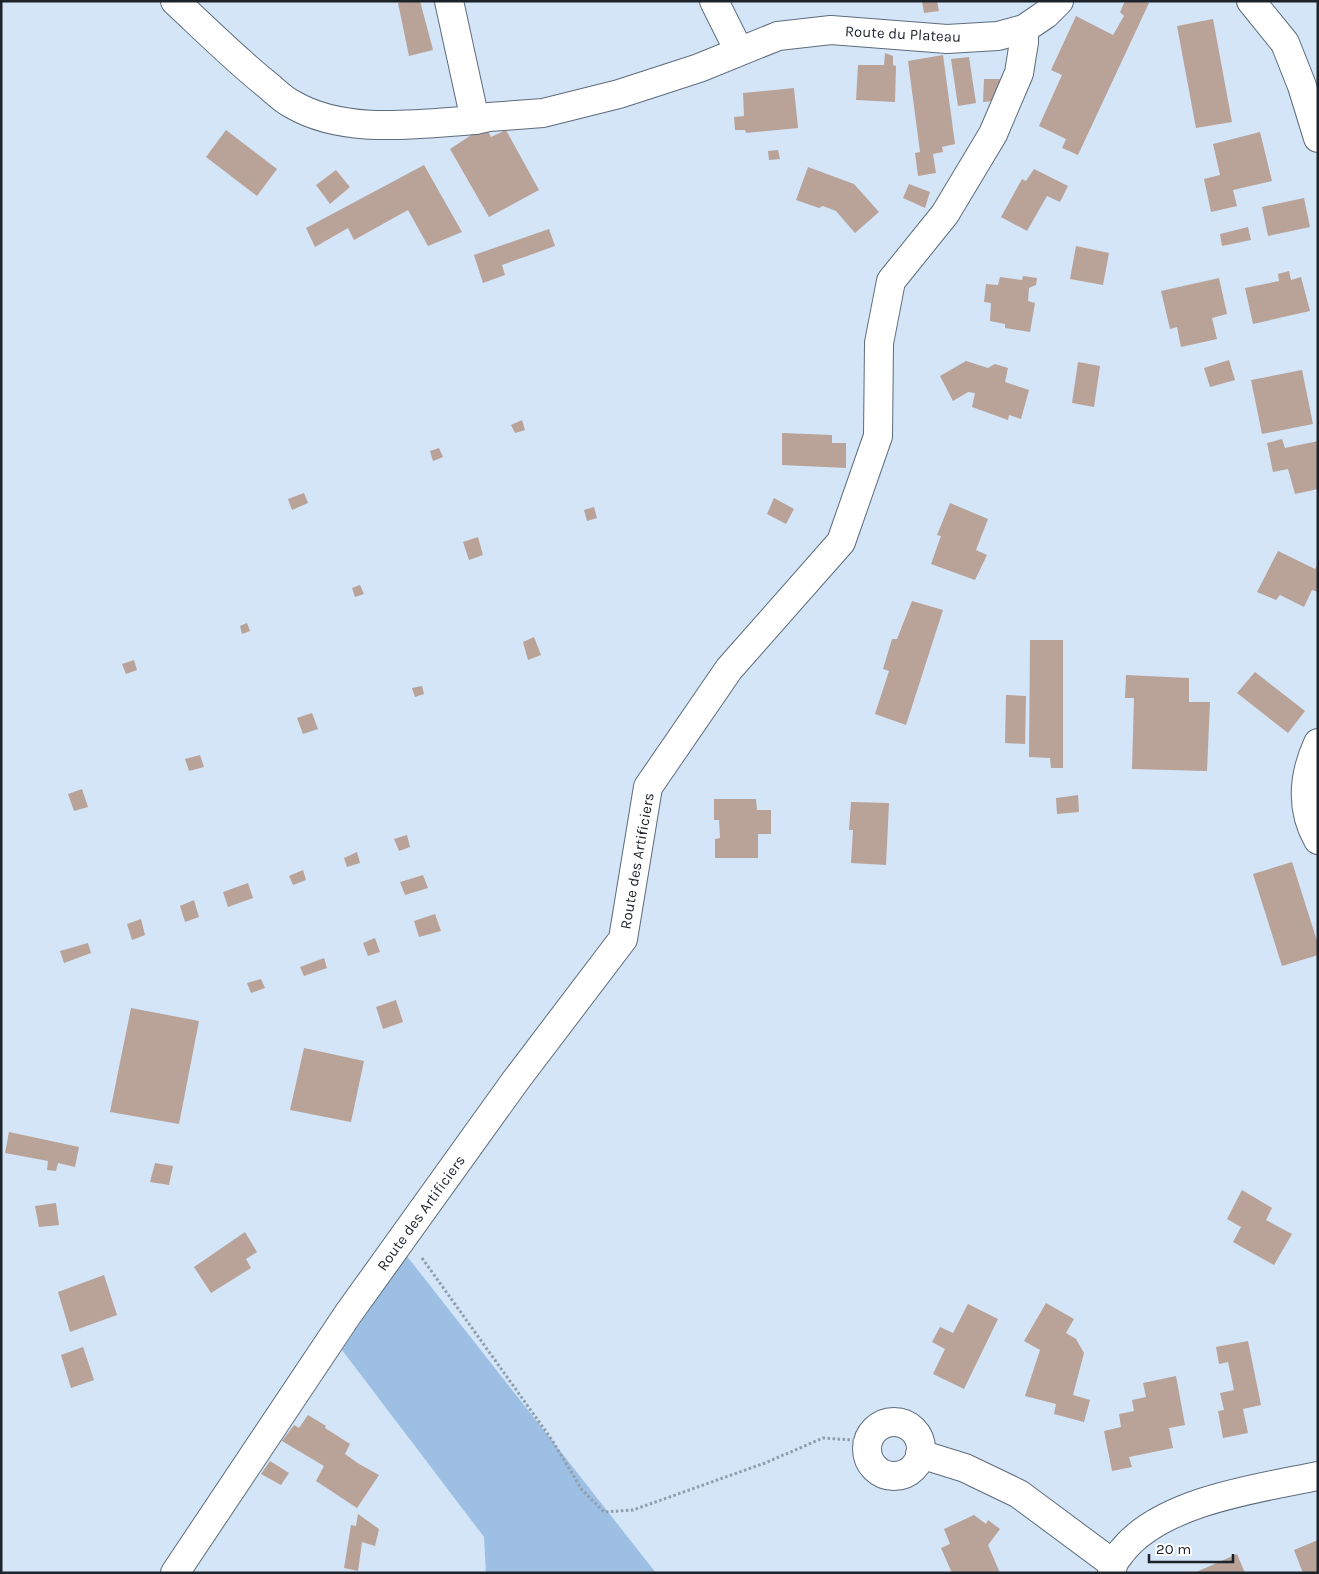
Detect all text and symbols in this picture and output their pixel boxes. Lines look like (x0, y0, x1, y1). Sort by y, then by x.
street label: Route du Plateau (844, 22, 962, 46)
street label: Route des Artificiers (616, 791, 658, 931)
street label: Route des Artificiers (373, 1152, 469, 1274)
scale bar (1149, 1532, 1233, 1564)
text: 20 m (1156, 1540, 1191, 1558)

